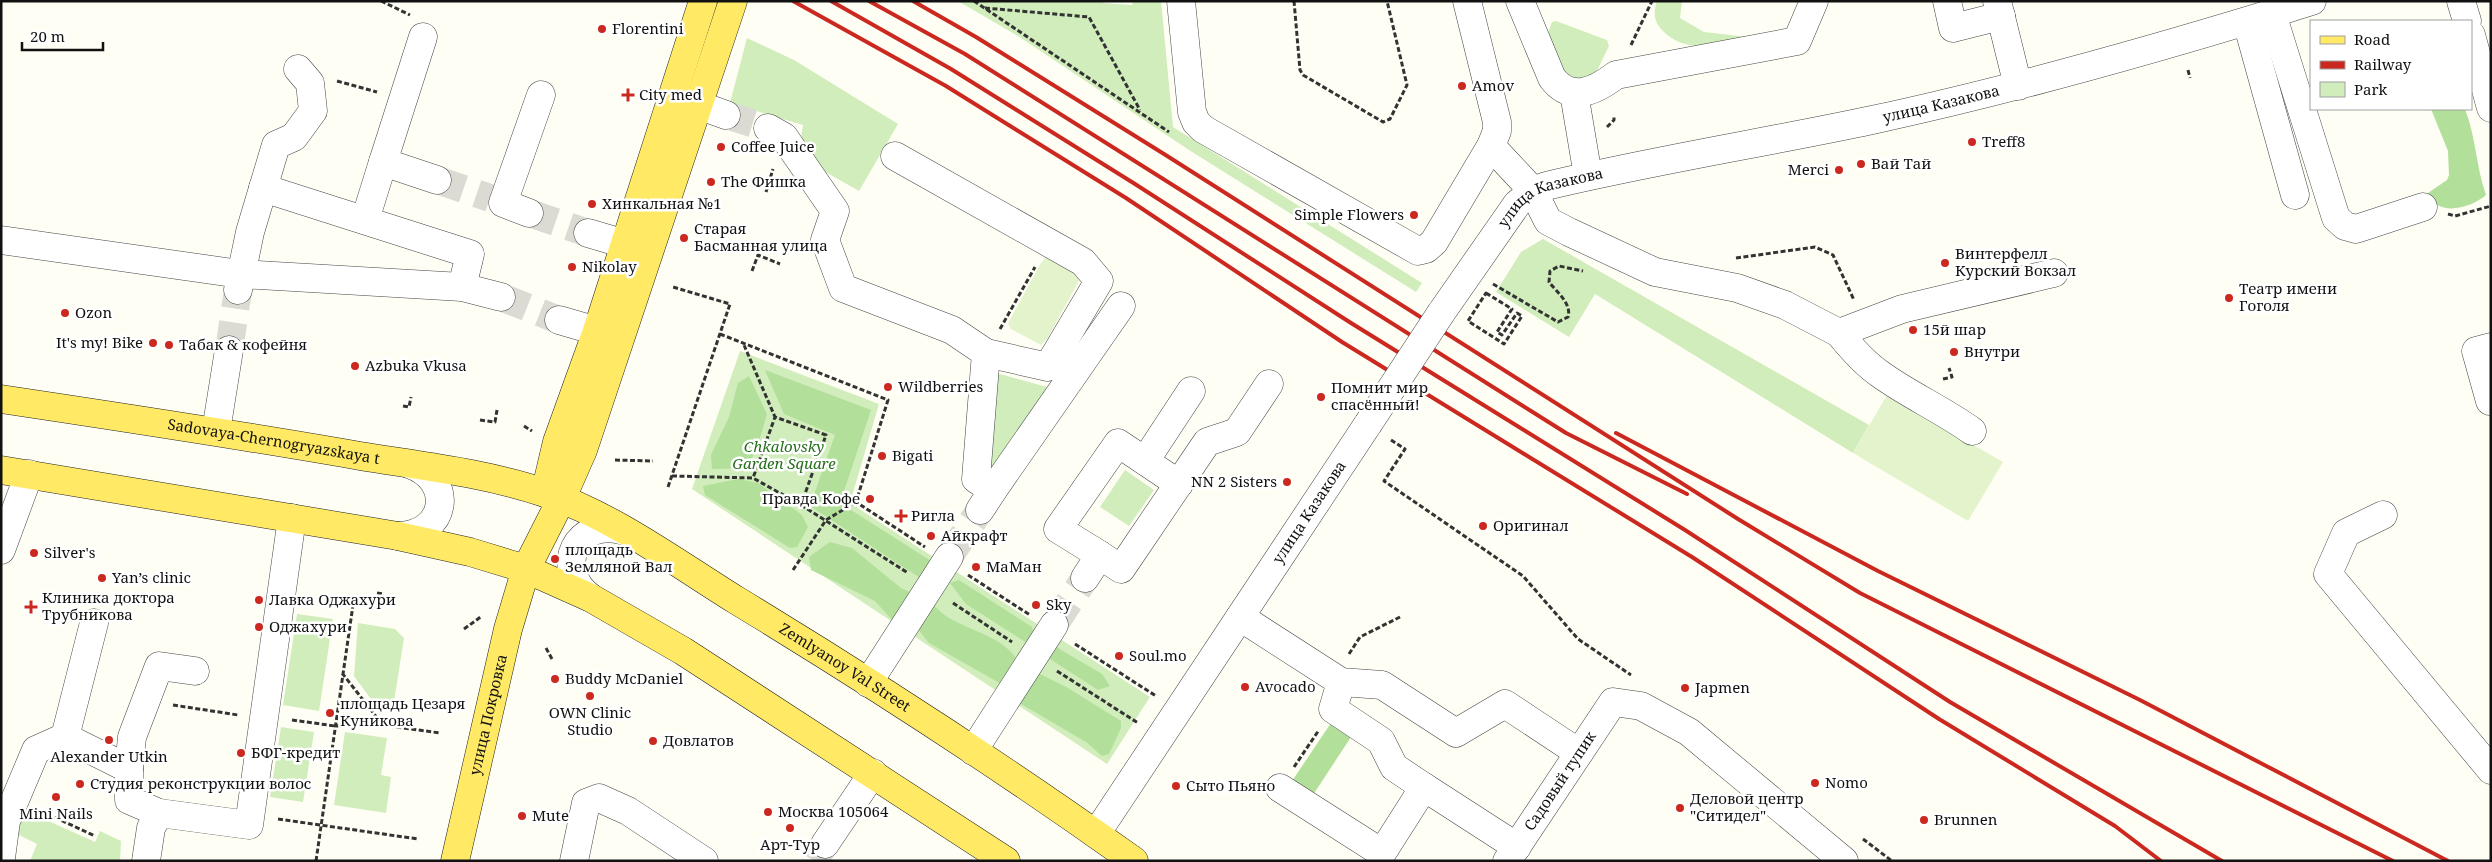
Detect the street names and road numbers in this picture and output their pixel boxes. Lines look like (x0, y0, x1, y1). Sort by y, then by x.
street label: улица Казакова (1881, 80, 2001, 126)
street label: улица Казакова (1493, 162, 1605, 231)
street label: Sadovaya-Chernogryazskaya t (166, 413, 381, 468)
street label: улица Казакова (1267, 456, 1350, 567)
street label: Zemlyanoy Val Street (776, 618, 915, 716)
street label: улица Покровка (464, 652, 511, 777)
street label: Садовый тупик (1519, 727, 1600, 834)

